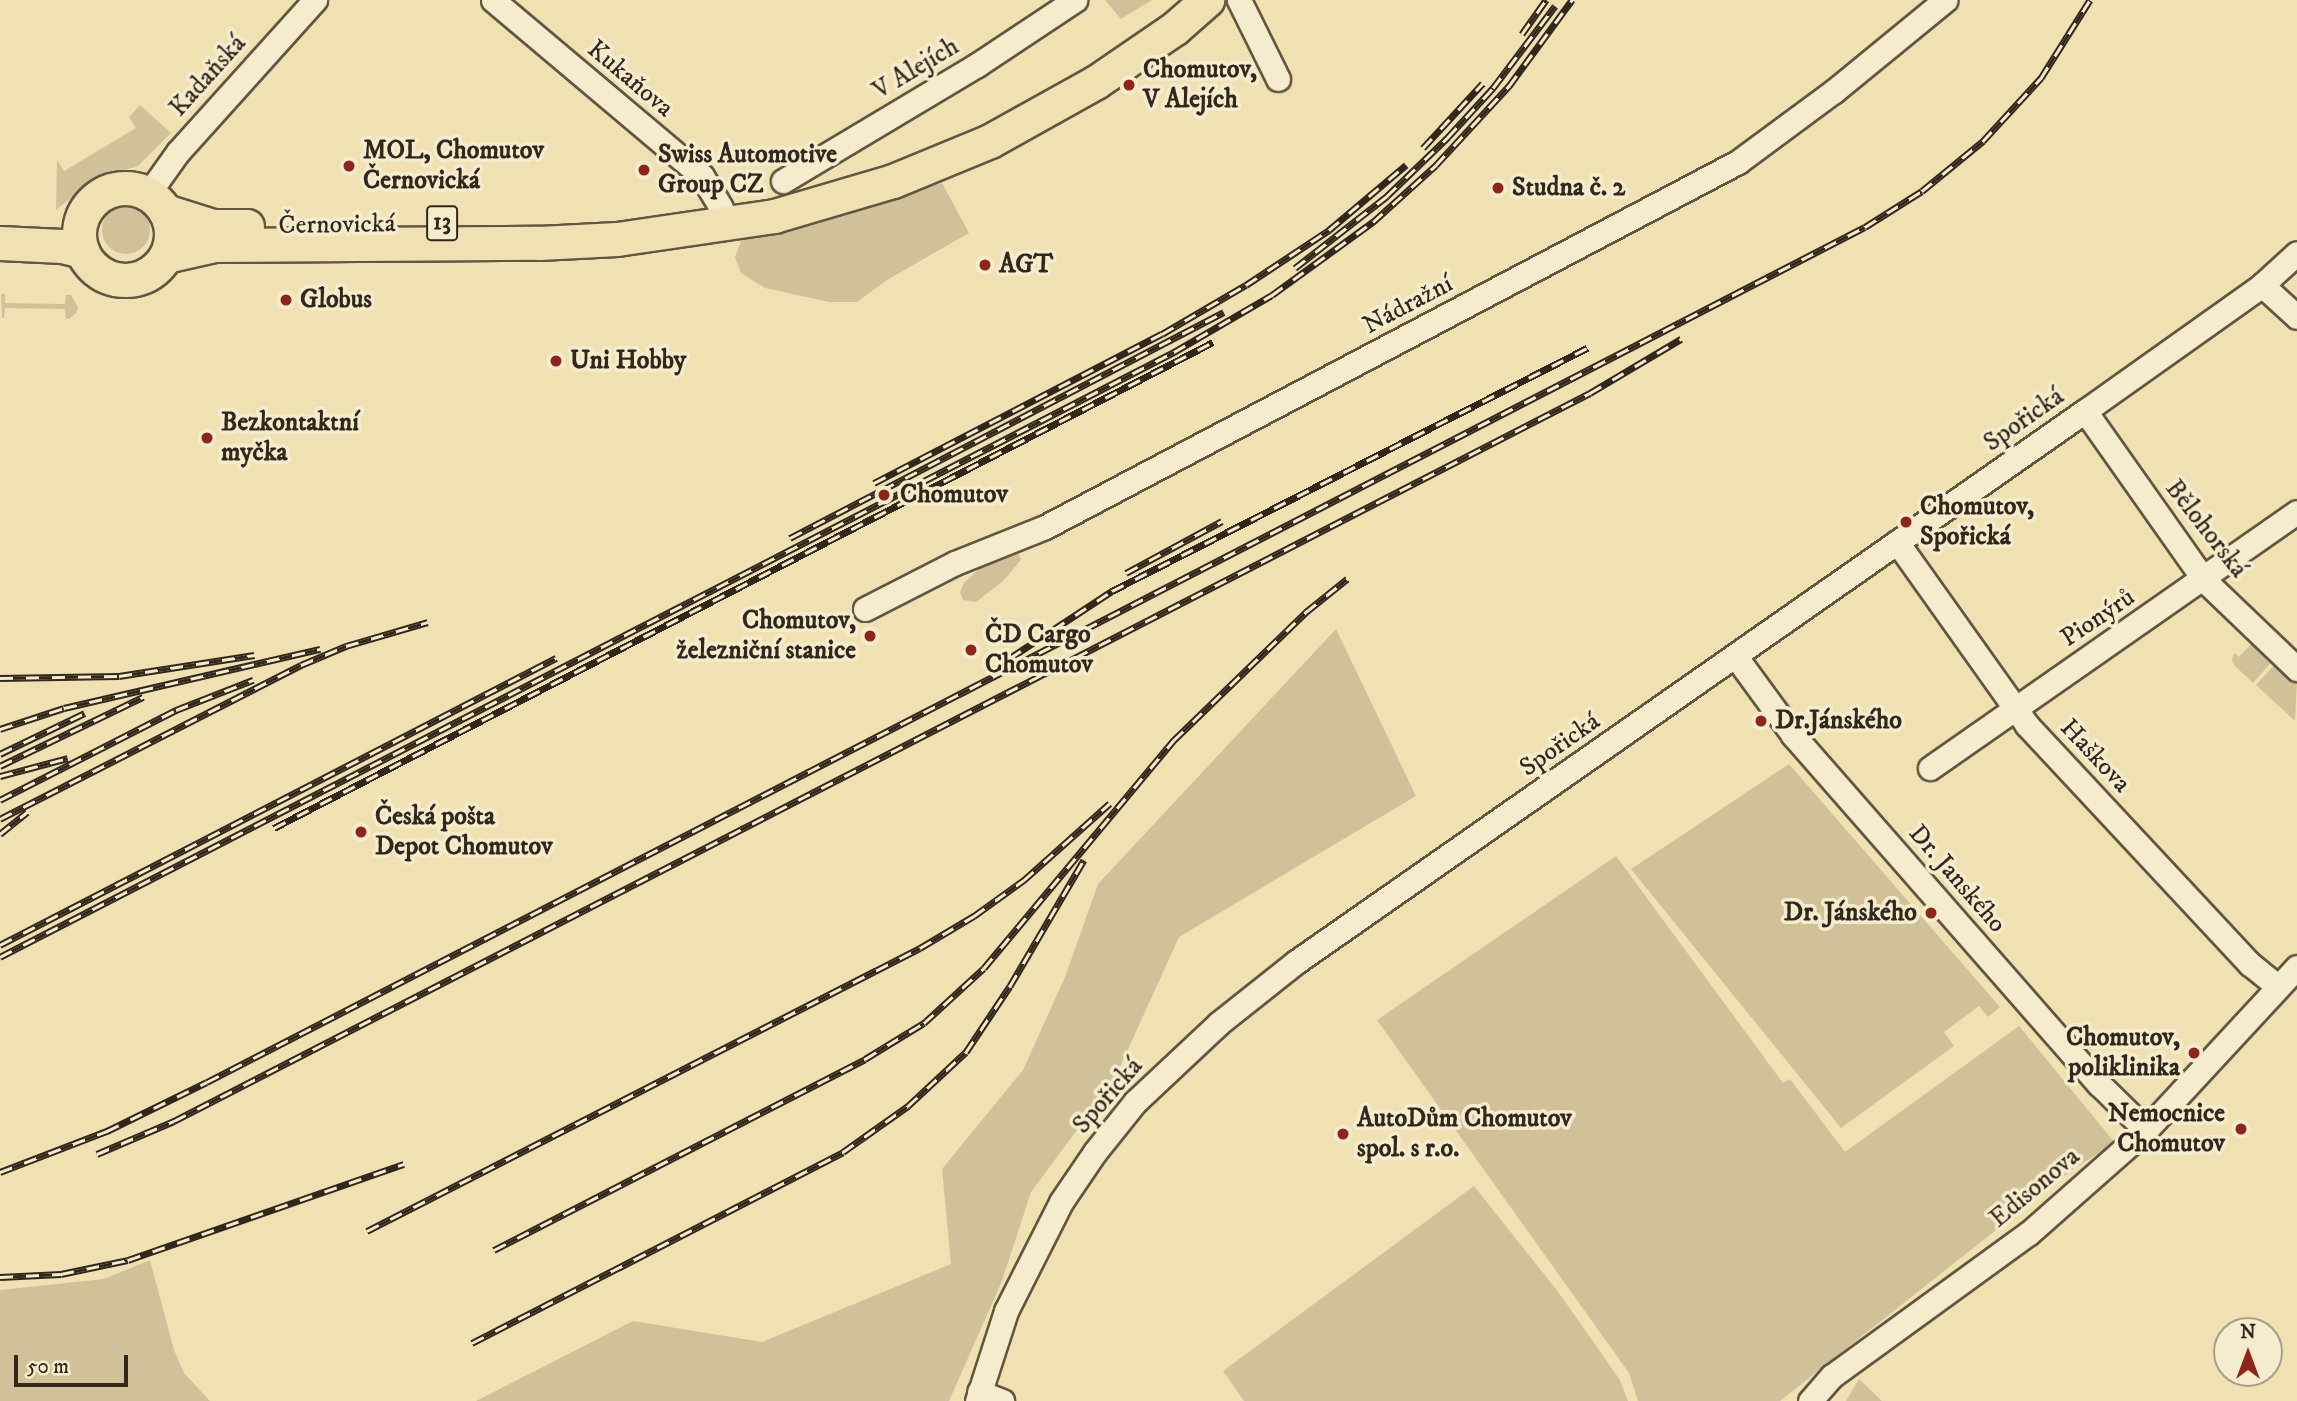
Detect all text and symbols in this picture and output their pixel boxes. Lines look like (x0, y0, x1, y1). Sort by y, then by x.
street label: Kadaňská (163, 29, 253, 123)
street label: V Alejích (867, 31, 965, 107)
street label: Kukaňova (580, 34, 680, 124)
place label: Chomutov, V Alejích (1143, 54, 1257, 116)
marker: Chomutov, V Alejích (1121, 77, 1137, 93)
place label: MOL, Chomutov Černovická (363, 135, 544, 196)
place label: Swiss Automotive Group CZ (658, 139, 837, 200)
marker: MOL, Chomutov Černovická (341, 158, 357, 174)
marker: Swiss Automotive Group CZ (636, 162, 652, 178)
place label: Studna č. 2 (1512, 172, 1625, 204)
marker: Studna č. 2 (1490, 180, 1506, 196)
road number: 13 (424, 202, 460, 244)
street label: Černovická (278, 208, 396, 242)
place label: AGT (999, 249, 1053, 281)
marker: AGT (977, 257, 993, 273)
street label: Nádražní (1358, 268, 1458, 342)
place label: Globus (300, 284, 372, 316)
marker: Globus (278, 292, 294, 308)
place label: Uni Hobby (570, 345, 686, 377)
marker: Uni Hobby (548, 353, 564, 369)
street label: Spořická (1978, 381, 2070, 459)
place label: Bezkontaktní myčka (221, 407, 359, 468)
marker: Bezkontaktní myčka (199, 430, 215, 446)
street label: Bělohorská (2158, 474, 2254, 584)
place label: Chomutov (900, 479, 1008, 511)
marker: Chomutov (874, 485, 894, 505)
place label: Chomutov, Spořická (1920, 491, 2034, 552)
marker: Chomutov, Spořická (1898, 514, 1914, 530)
street label: Pionýrů (2055, 582, 2141, 654)
place label: Chomutov, železniční stanice (677, 605, 856, 666)
place label: ČD Cargo Chomutov (985, 619, 1093, 680)
marker: Chomutov, železniční stanice (862, 628, 878, 644)
marker: ČD Cargo Chomutov (963, 642, 979, 658)
place label: Dr.Jánského (1775, 705, 1902, 737)
street label: Spořická (1514, 706, 1606, 784)
marker: Dr.Jánského (1753, 713, 1769, 729)
street label: Haškova (2053, 713, 2137, 799)
place label: Česká pošta Depot Chomutov (375, 801, 553, 862)
street label: Dr. Janského (1902, 819, 2012, 939)
marker: Česká pošta Depot Chomutov (353, 824, 369, 840)
place label: Dr. Jánského (1784, 897, 1917, 929)
marker: Dr. Jánského (1923, 905, 1939, 921)
place label: Chomutov, poliklinika (2066, 1022, 2180, 1084)
marker: Chomutov, poliklinika (2186, 1045, 2202, 1061)
street label: Spořická (1066, 1052, 1150, 1140)
place label: Nemocnice Chomutov (2108, 1098, 2225, 1160)
place label: AutoDům Chomutov spol. s r.o. (1357, 1103, 1572, 1164)
marker: Nemocnice Chomutov (2231, 1119, 2251, 1139)
marker: AutoDům Chomutov spol. s r.o. (1335, 1126, 1351, 1142)
street label: Edisonova (1984, 1141, 2086, 1235)
north arrow (2213, 1317, 2283, 1387)
text: N (2240, 1321, 2256, 1344)
scale bar (18, 1342, 131, 1386)
text: 50 m (27, 1354, 69, 1380)

